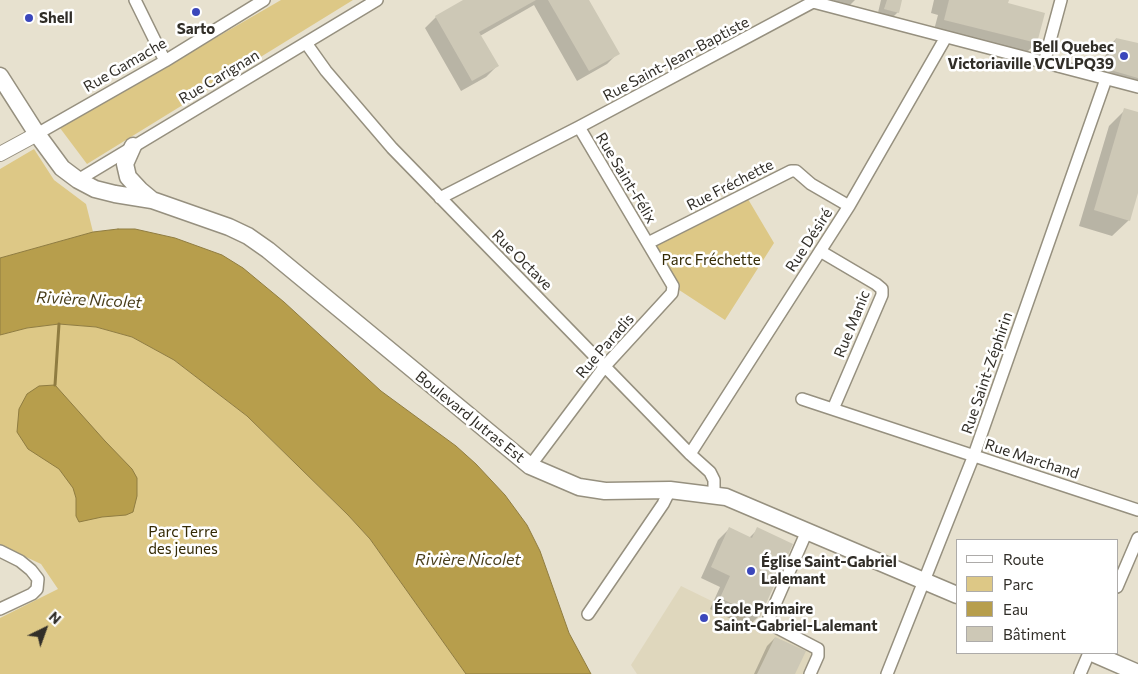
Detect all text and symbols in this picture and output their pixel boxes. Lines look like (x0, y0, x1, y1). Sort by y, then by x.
marker: Sarto (190, 6, 202, 18)
place label: Shell (39, 9, 73, 27)
marker: Shell (23, 12, 35, 24)
street label: Rue Saint-Jean-Baptiste (600, 13, 752, 105)
place label: Sarto (177, 20, 215, 38)
street label: Rue Gamache (80, 34, 170, 96)
place label: Bell Quebec Victoriaville VCVLPQ39 (947, 38, 1114, 73)
street label: Rue Carignan (176, 46, 262, 108)
marker: Bell Quebec Victoriaville VCVLPQ39 (1118, 50, 1130, 62)
street label: Rue Saint-Félix (592, 129, 660, 227)
street label: Rue Fréchette (684, 155, 776, 215)
street label: Rue Désiré (782, 205, 836, 275)
street label: Rue Octave (488, 226, 556, 294)
park label: Parc Fréchette (661, 251, 761, 269)
water label: Rivière Nicolet (36, 288, 142, 312)
street label: Rue Manic (830, 288, 874, 360)
street label: Rue Paradis (572, 310, 638, 382)
street label: Rue Saint-Zéphirin (958, 310, 1016, 436)
street label: Boulevard Jutras Est (412, 367, 528, 467)
street label: Rue Marchand (983, 435, 1081, 483)
park label: Parc Terre des jeunes (148, 523, 218, 558)
legend (956, 539, 1118, 654)
water label: Rivière Nicolet (415, 550, 521, 570)
text: Route (1003, 550, 1044, 568)
place label: Église Saint-Gabriel Lalemant (761, 553, 897, 588)
marker: Église Saint-Gabriel Lalemant (745, 565, 757, 577)
text: Parc (1003, 575, 1033, 593)
place label: École Primaire Saint-Gabriel-Lalemant (714, 600, 878, 635)
text: Eau (1003, 600, 1028, 618)
north arrow (20, 604, 70, 654)
text: N (46, 608, 65, 627)
marker: École Primaire Saint-Gabriel-Lalemant (698, 612, 710, 624)
text: Bâtiment (1003, 625, 1066, 643)

